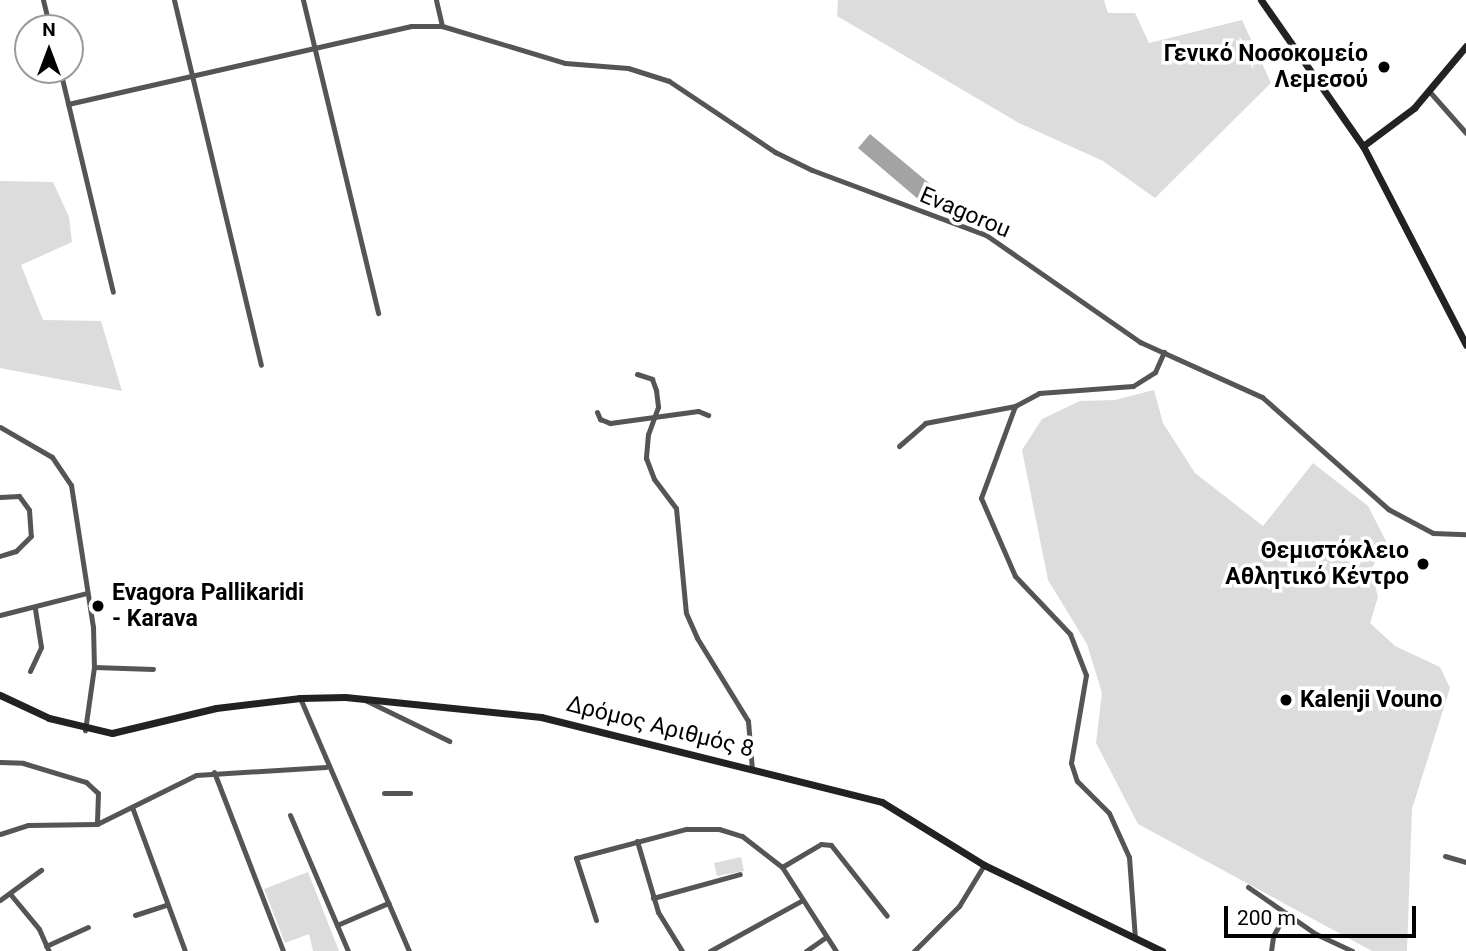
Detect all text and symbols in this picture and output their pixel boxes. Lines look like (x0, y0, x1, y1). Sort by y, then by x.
north arrow (14, 14, 84, 84)
text: N (42, 18, 56, 41)
place label: Γενικό Νοσοκομείο Λεμεσού (1164, 40, 1368, 94)
marker: Γενικό Νοσοκομείο Λεμεσού (1374, 57, 1394, 77)
street label: Evagorou (916, 182, 1014, 244)
place label: Θεμιστόκλειο Αθλητικό Κέντρο (1225, 537, 1409, 591)
marker: Θεμιστόκλειο Αθλητικό Κέντρο (1415, 556, 1431, 572)
place label: Evagora Pallikaridi - Karava (112, 579, 304, 633)
marker: Evagora Pallikaridi - Karava (90, 598, 106, 614)
place label: Kalenji Vouno (1300, 686, 1442, 714)
street label: Δρόμος Αριθμός 8 (563, 690, 757, 764)
marker: Kalenji Vouno (1278, 692, 1294, 708)
scale bar (1228, 892, 1420, 936)
text: 200 m (1237, 906, 1296, 930)

